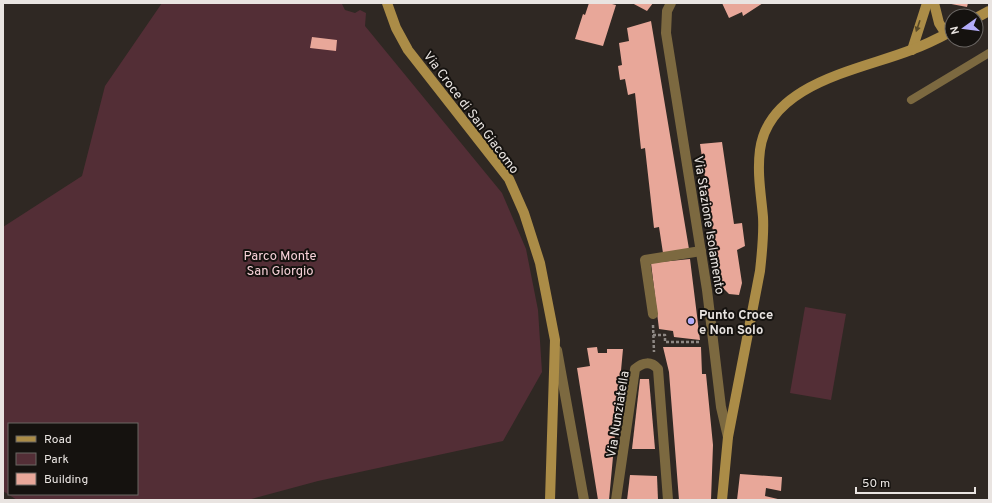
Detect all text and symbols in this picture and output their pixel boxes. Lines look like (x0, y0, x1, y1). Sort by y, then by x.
north arrow (944, 8, 984, 48)
one-way arrow (915, 21, 921, 33)
text: N (948, 25, 963, 36)
street label: Via Croce di San Giacomo (419, 49, 522, 178)
street label: Via Stazione Isolamento (689, 155, 727, 296)
park label: Parco Monte San Giorgio (243, 249, 317, 280)
place label: Punto Croce e Non Solo (699, 308, 773, 339)
marker: Punto Croce e Non Solo (686, 316, 696, 326)
street label: Via Nunziatella (604, 370, 634, 459)
legend (8, 423, 138, 495)
text: Road (44, 432, 72, 448)
text: Park (44, 452, 69, 468)
scale bar (856, 469, 975, 495)
text: Building (44, 472, 88, 488)
text: 50 m (862, 476, 890, 492)

